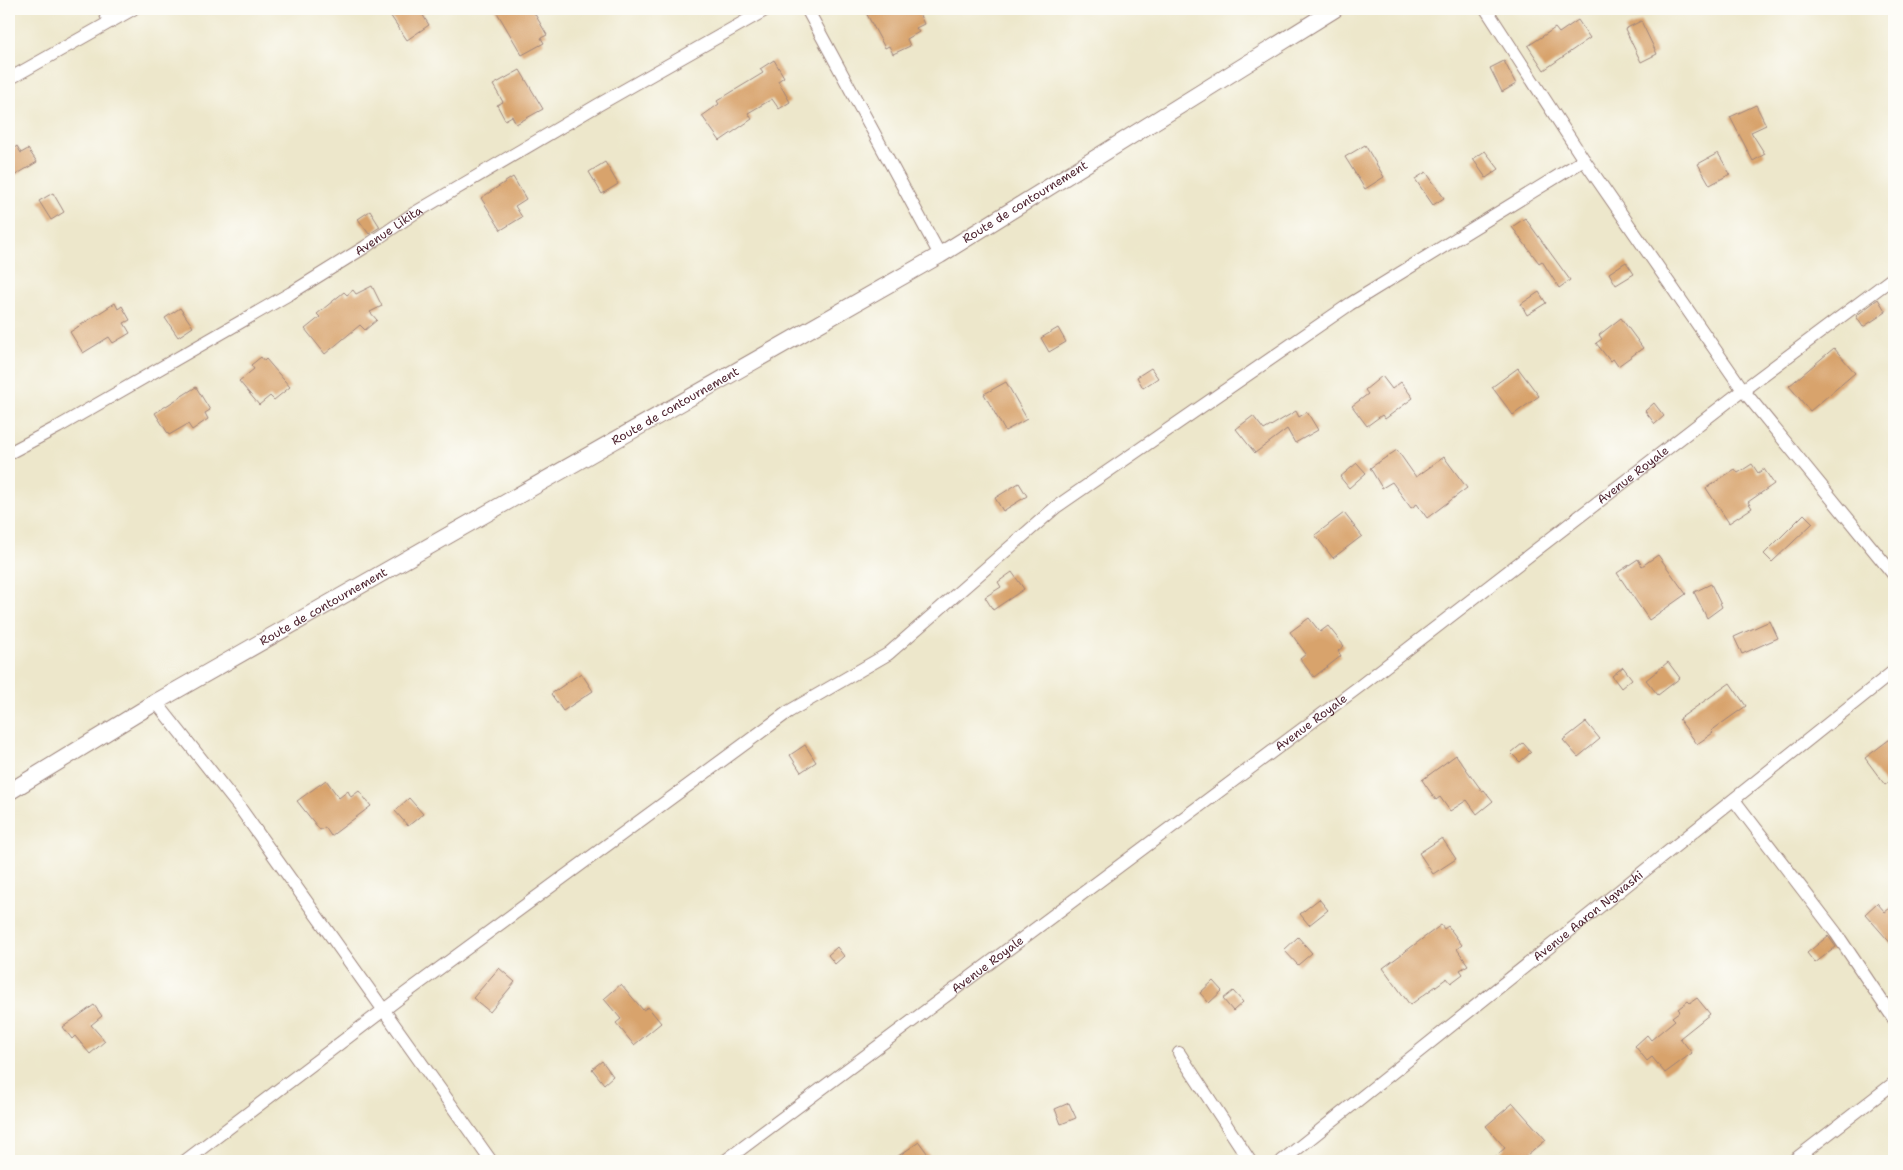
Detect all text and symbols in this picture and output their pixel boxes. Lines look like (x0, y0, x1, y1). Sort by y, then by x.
street label: Route de contournement (960, 157, 1091, 247)
street label: Avenue Likita (352, 202, 426, 259)
street label: Route de contournement (609, 363, 742, 449)
street label: Avenue Royale (1594, 442, 1672, 508)
street label: Route de contournement (257, 564, 390, 649)
street label: Avenue Royale (1272, 690, 1351, 755)
street label: Avenue Aaron Ngwashi (1530, 867, 1646, 965)
street label: Avenue Royale (948, 932, 1027, 997)

